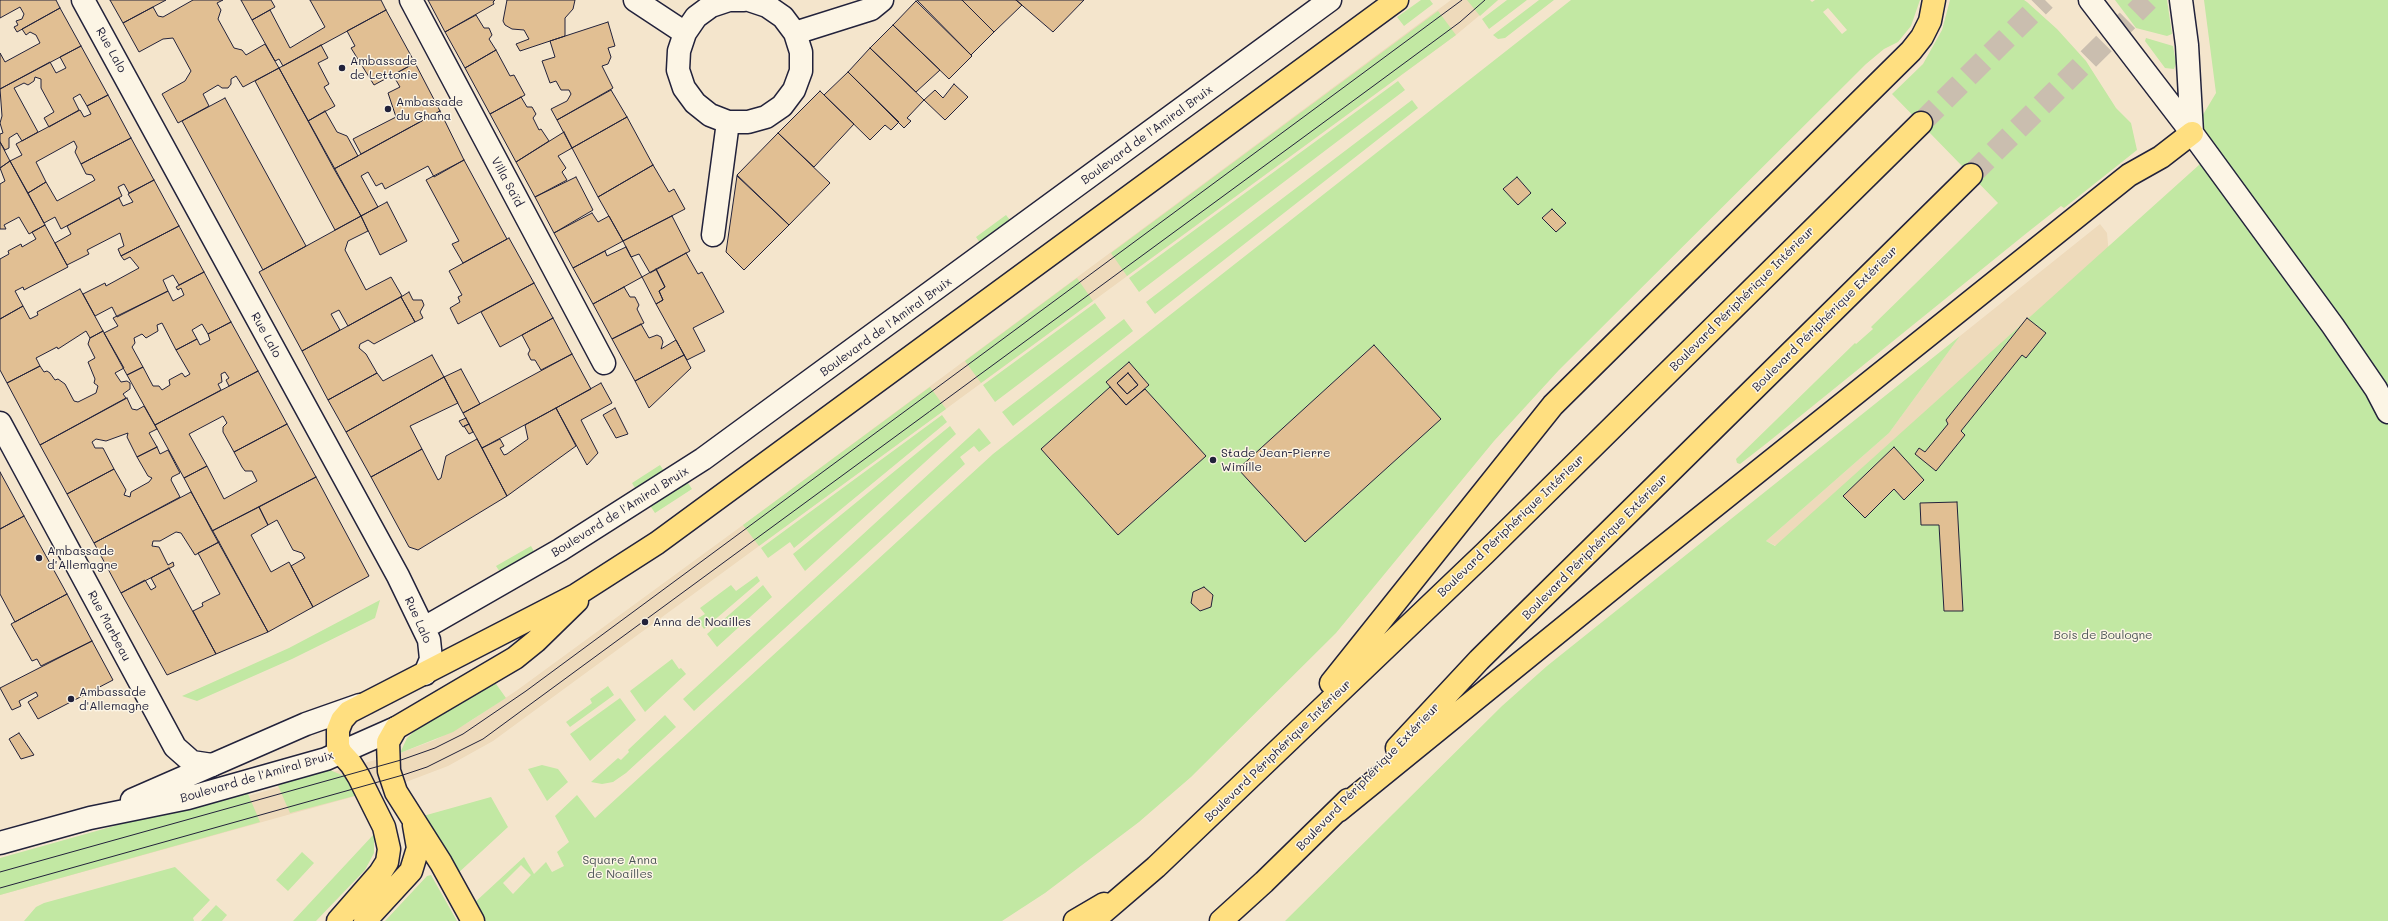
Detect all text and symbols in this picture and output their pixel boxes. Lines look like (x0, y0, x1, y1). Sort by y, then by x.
street label: Rue Lalo (93, 25, 129, 75)
place label: Ambassade de Lettonie (350, 54, 418, 82)
marker: Ambassade de Lettonie (337, 63, 347, 73)
street label: Boulevard de l'Amiral Bruix (1078, 82, 1216, 188)
place label: Ambassade du Ghana (396, 95, 463, 123)
marker: Ambassade du Ghana (383, 104, 393, 114)
street label: Villa Saïd (488, 155, 526, 209)
street label: Boulevard Périphérique Intérieur (1667, 224, 1817, 374)
street label: Boulevard Périphérique Extérieur (1749, 243, 1901, 395)
street label: Boulevard de l'Amiral Bruix (817, 274, 955, 380)
street label: Rue Lalo (248, 310, 284, 360)
place label: Stade Jean-Pierre Wimille (1221, 446, 1330, 474)
street label: Boulevard Périphérique Intérieur (1435, 452, 1587, 600)
marker: Stade Jean-Pierre Wimille (1208, 455, 1218, 465)
street label: Boulevard de l'Amiral Bruix (549, 464, 691, 560)
street label: Boulevard Périphérique Extérieur (1519, 471, 1671, 623)
place label: Ambassade d‘Allemagne (47, 544, 118, 572)
marker: Ambassade d‘Allemagne (34, 553, 44, 563)
street label: Rue Marbeau (84, 588, 134, 664)
street label: Rue Lalo (401, 594, 435, 646)
place label: Anna de Noailles (653, 615, 751, 629)
marker: Anna de Noailles (640, 617, 650, 627)
park label: Bois de Boulogne (2053, 628, 2153, 642)
street label: Boulevard Périphérique Intérieur (1202, 677, 1354, 825)
place label: Ambassade d'Allemagne (79, 685, 149, 713)
marker: Ambassade d'Allemagne (66, 694, 76, 704)
street label: Boulevard Périphérique Extérieur (1294, 700, 1442, 854)
street label: Boulevard de l'Amiral Bruix (179, 748, 335, 806)
park label: Square Anna de Noailles (583, 853, 657, 881)

